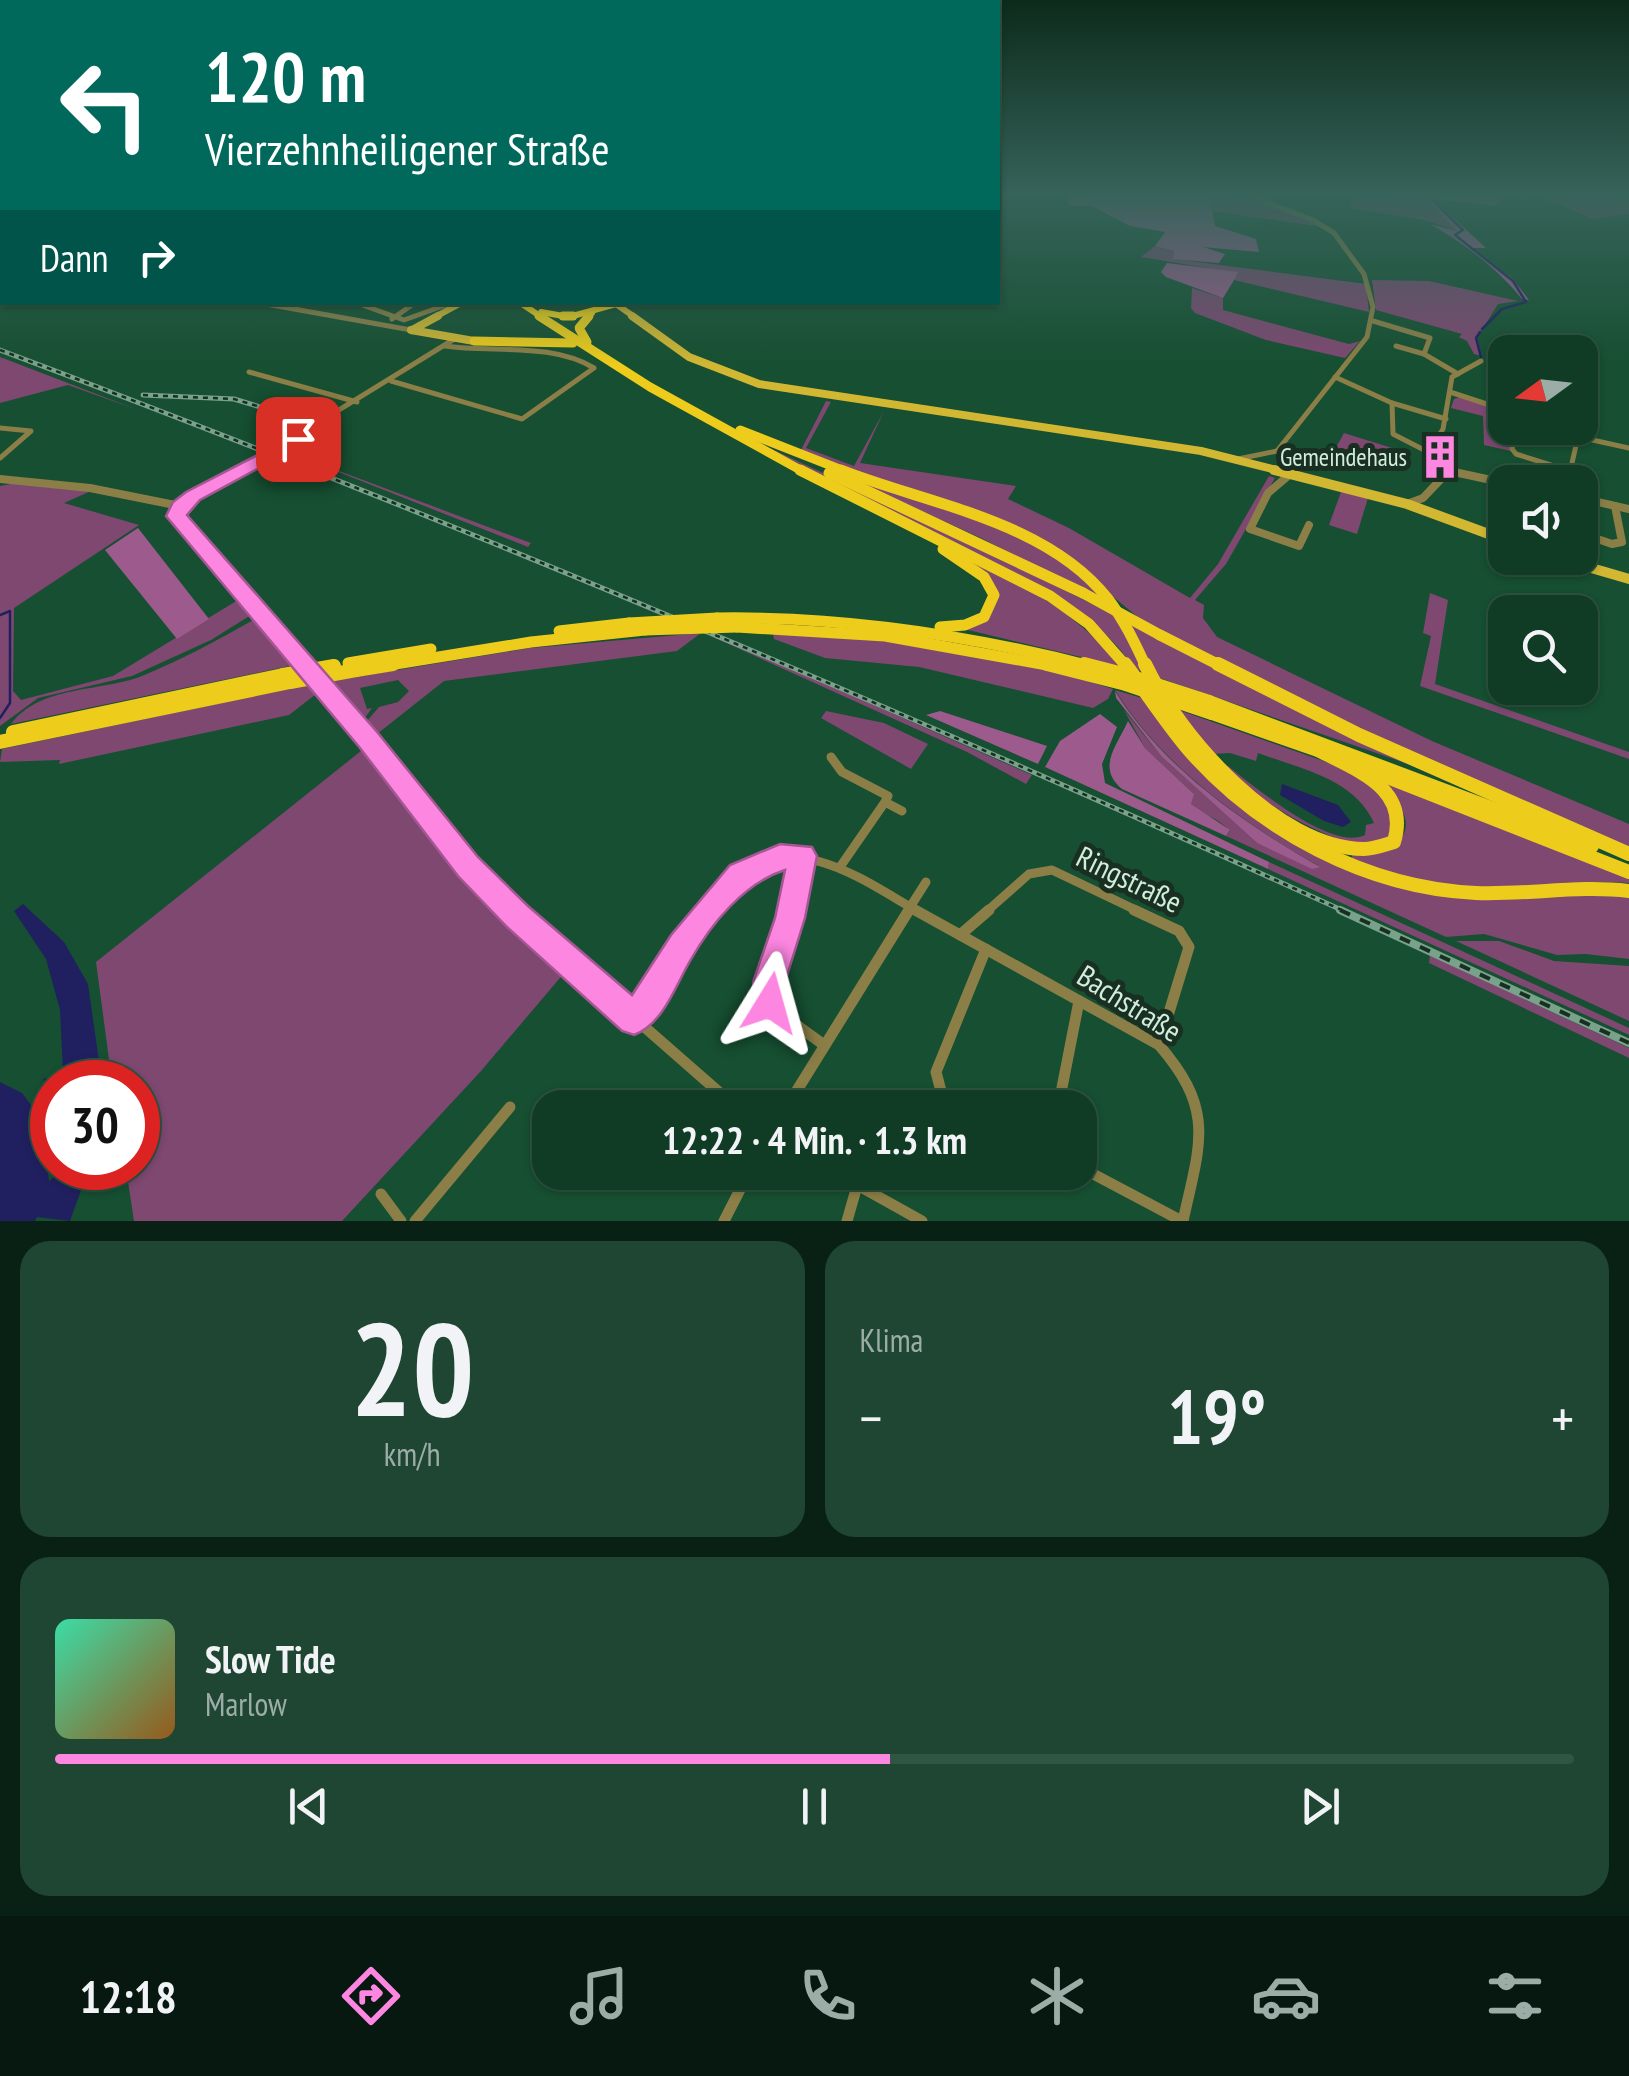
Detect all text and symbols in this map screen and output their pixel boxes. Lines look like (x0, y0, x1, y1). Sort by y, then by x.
text: 120 m (205, 31, 366, 121)
icon: left (40, 40, 170, 170)
text: Vierzehnheiligener Straße (205, 119, 609, 177)
icon: right (129, 230, 184, 285)
text: Dann (40, 233, 109, 282)
north arrow (1488, 335, 1598, 445)
map controls (1488, 335, 1598, 705)
pin (256, 397, 341, 482)
icon: arrive (271, 412, 326, 467)
building icon: Gemeindehaus (1416, 433, 1464, 481)
place label: Gemeindehaus (1280, 441, 1407, 473)
button: sound (1488, 465, 1598, 575)
button: search (1488, 595, 1598, 705)
street label: Ringstraße (1070, 836, 1189, 921)
position arrow (718, 951, 822, 1055)
street label: Bachstraße (1070, 956, 1189, 1050)
speed limit sign: 30 (30, 1060, 160, 1190)
text: 12:22 · 4 Min. · 1.3 km (662, 1115, 967, 1164)
text: 20 (350, 1284, 474, 1452)
text: Klima (860, 1319, 923, 1361)
text: 19° (1167, 1368, 1266, 1465)
text: − (860, 1382, 882, 1453)
text: + (1551, 1382, 1574, 1453)
text: km/h (384, 1433, 441, 1475)
text: Slow Tide (205, 1634, 336, 1683)
text: Marlow (205, 1683, 287, 1725)
icon: previous (281, 1779, 336, 1834)
icon: pause (787, 1779, 842, 1834)
icon: next (1293, 1779, 1348, 1834)
icon: directions (336, 1961, 406, 2031)
icon: music (564, 1961, 634, 2031)
icon: phone (793, 1961, 863, 2031)
icon: climate (1022, 1961, 1092, 2031)
icon: car (1251, 1961, 1321, 2031)
icon: filters (1480, 1961, 1550, 2031)
text: 12:18 (79, 1967, 177, 2025)

